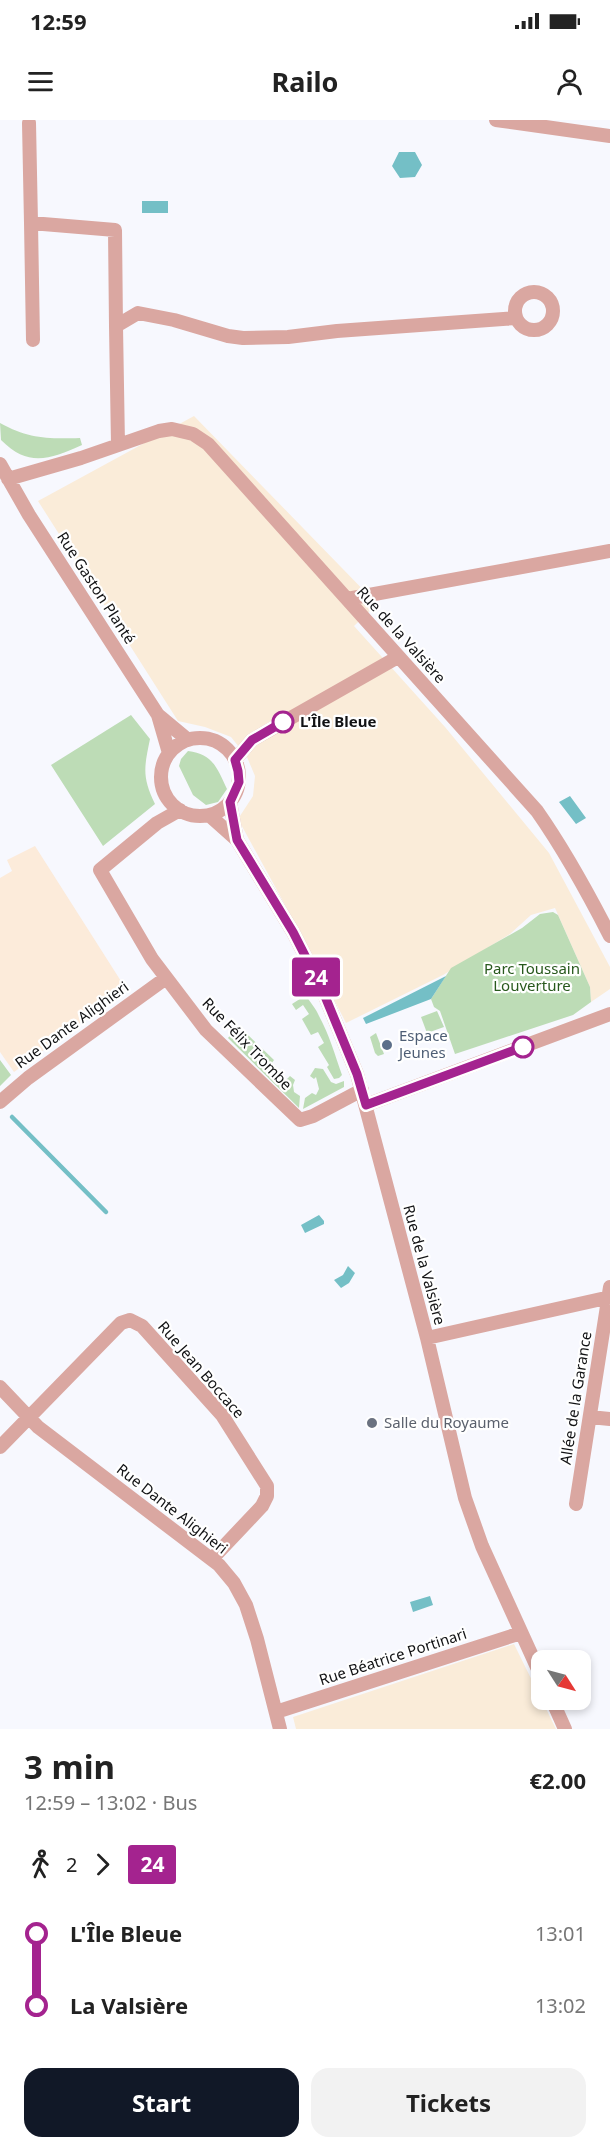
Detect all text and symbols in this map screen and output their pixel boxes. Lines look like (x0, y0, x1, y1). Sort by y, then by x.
text: 12:59 (30, 6, 87, 36)
text: Railo (272, 63, 338, 100)
icon: menu (24, 65, 57, 98)
icon: person (553, 65, 586, 98)
street label: Rue Gaston Planté (53, 528, 141, 647)
street label: Rue de la Valsière (353, 582, 451, 687)
marker: L'Île Bleue (272, 711, 294, 733)
place label: L'Île Bleue (300, 711, 376, 731)
line badge: 24 (289, 958, 343, 996)
park label: Parc Toussain Louverture (484, 958, 580, 995)
text: 24 (304, 963, 328, 991)
street label: Rue Dante Alighieri (11, 976, 132, 1072)
street label: Rue Félix Trombe (198, 993, 297, 1094)
place label: Espace Jeunes (397, 1025, 448, 1062)
unlabelled marker (512, 1036, 534, 1058)
marker: Espace Jeunes (380, 1038, 394, 1052)
street label: Rue de la Valsière (399, 1202, 451, 1327)
street label: Rue Jean Boccace (154, 1317, 249, 1422)
street label: Allée de la Garance (555, 1330, 595, 1466)
place label: Salle du Royaume (384, 1412, 509, 1432)
marker: Salle du Royaume (365, 1416, 379, 1430)
street label: Rue Dante Alighieri (113, 1459, 232, 1558)
street label: Rue Béatrice Portinari (316, 1623, 469, 1689)
north arrow (531, 1650, 591, 1710)
map controls (531, 1650, 591, 1710)
text: 3 min (24, 1744, 115, 1789)
text: €2.00 (529, 1765, 586, 1795)
text: 12:59 – 13:02 · Bus (24, 1789, 197, 1816)
icon: walk (24, 1848, 57, 1881)
icon: forward (86, 1848, 119, 1881)
text: 24 (140, 1850, 164, 1878)
text: 2 (66, 1851, 77, 1878)
text: L'Île Bleue (70, 1918, 182, 1948)
text: 13:01 (535, 1920, 586, 1947)
text: La Valsière (70, 1990, 188, 2020)
text: 13:02 (535, 1992, 586, 2019)
button: Start (24, 2068, 299, 2137)
button: Tickets (311, 2068, 586, 2137)

